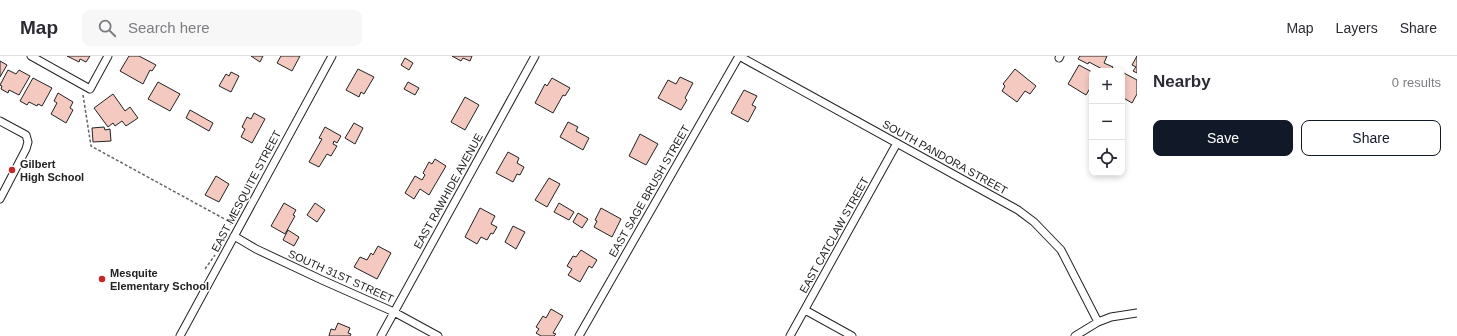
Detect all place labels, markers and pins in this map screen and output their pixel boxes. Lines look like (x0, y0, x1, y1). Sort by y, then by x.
place label: Gilbert High School (20, 158, 84, 183)
marker: Gilbert High School (7, 165, 17, 175)
place label: Mesquite Elementary School (110, 267, 209, 292)
marker: Mesquite Elementary School (97, 274, 107, 284)

